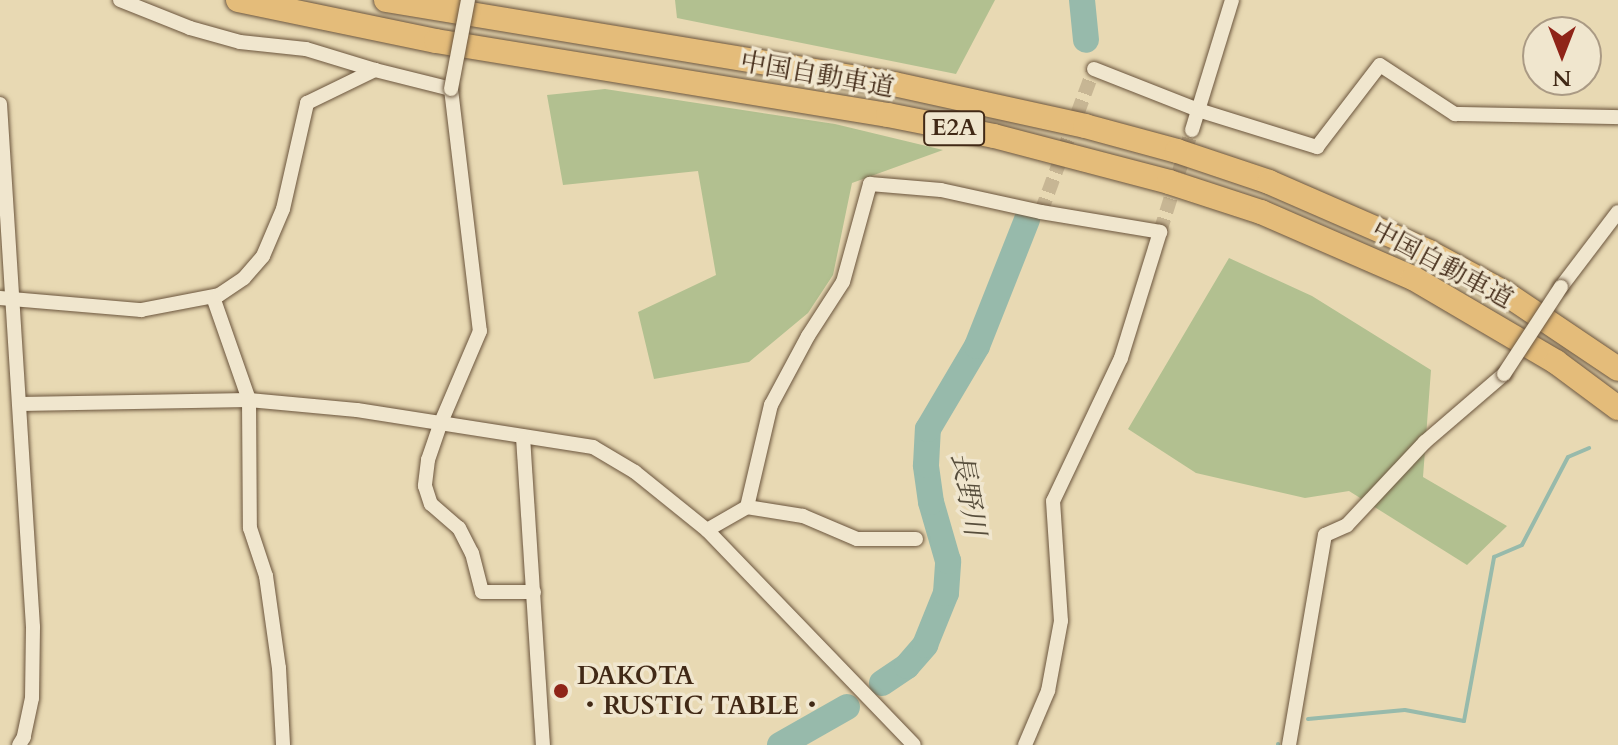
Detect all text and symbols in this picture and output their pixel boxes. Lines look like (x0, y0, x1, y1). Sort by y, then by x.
north arrow (1522, 16, 1602, 96)
street label: 中国自動車道 (737, 46, 897, 104)
text: N (1552, 63, 1572, 93)
road number: E2A (922, 108, 986, 148)
street label: 中国自動車道 (1366, 215, 1518, 315)
water label: 長野川 (944, 450, 992, 538)
place label: DAKOTA ・RUSTIC TABLE・ (577, 660, 825, 722)
marker: DAKOTA ・RUSTIC TABLE・ (552, 682, 570, 700)

